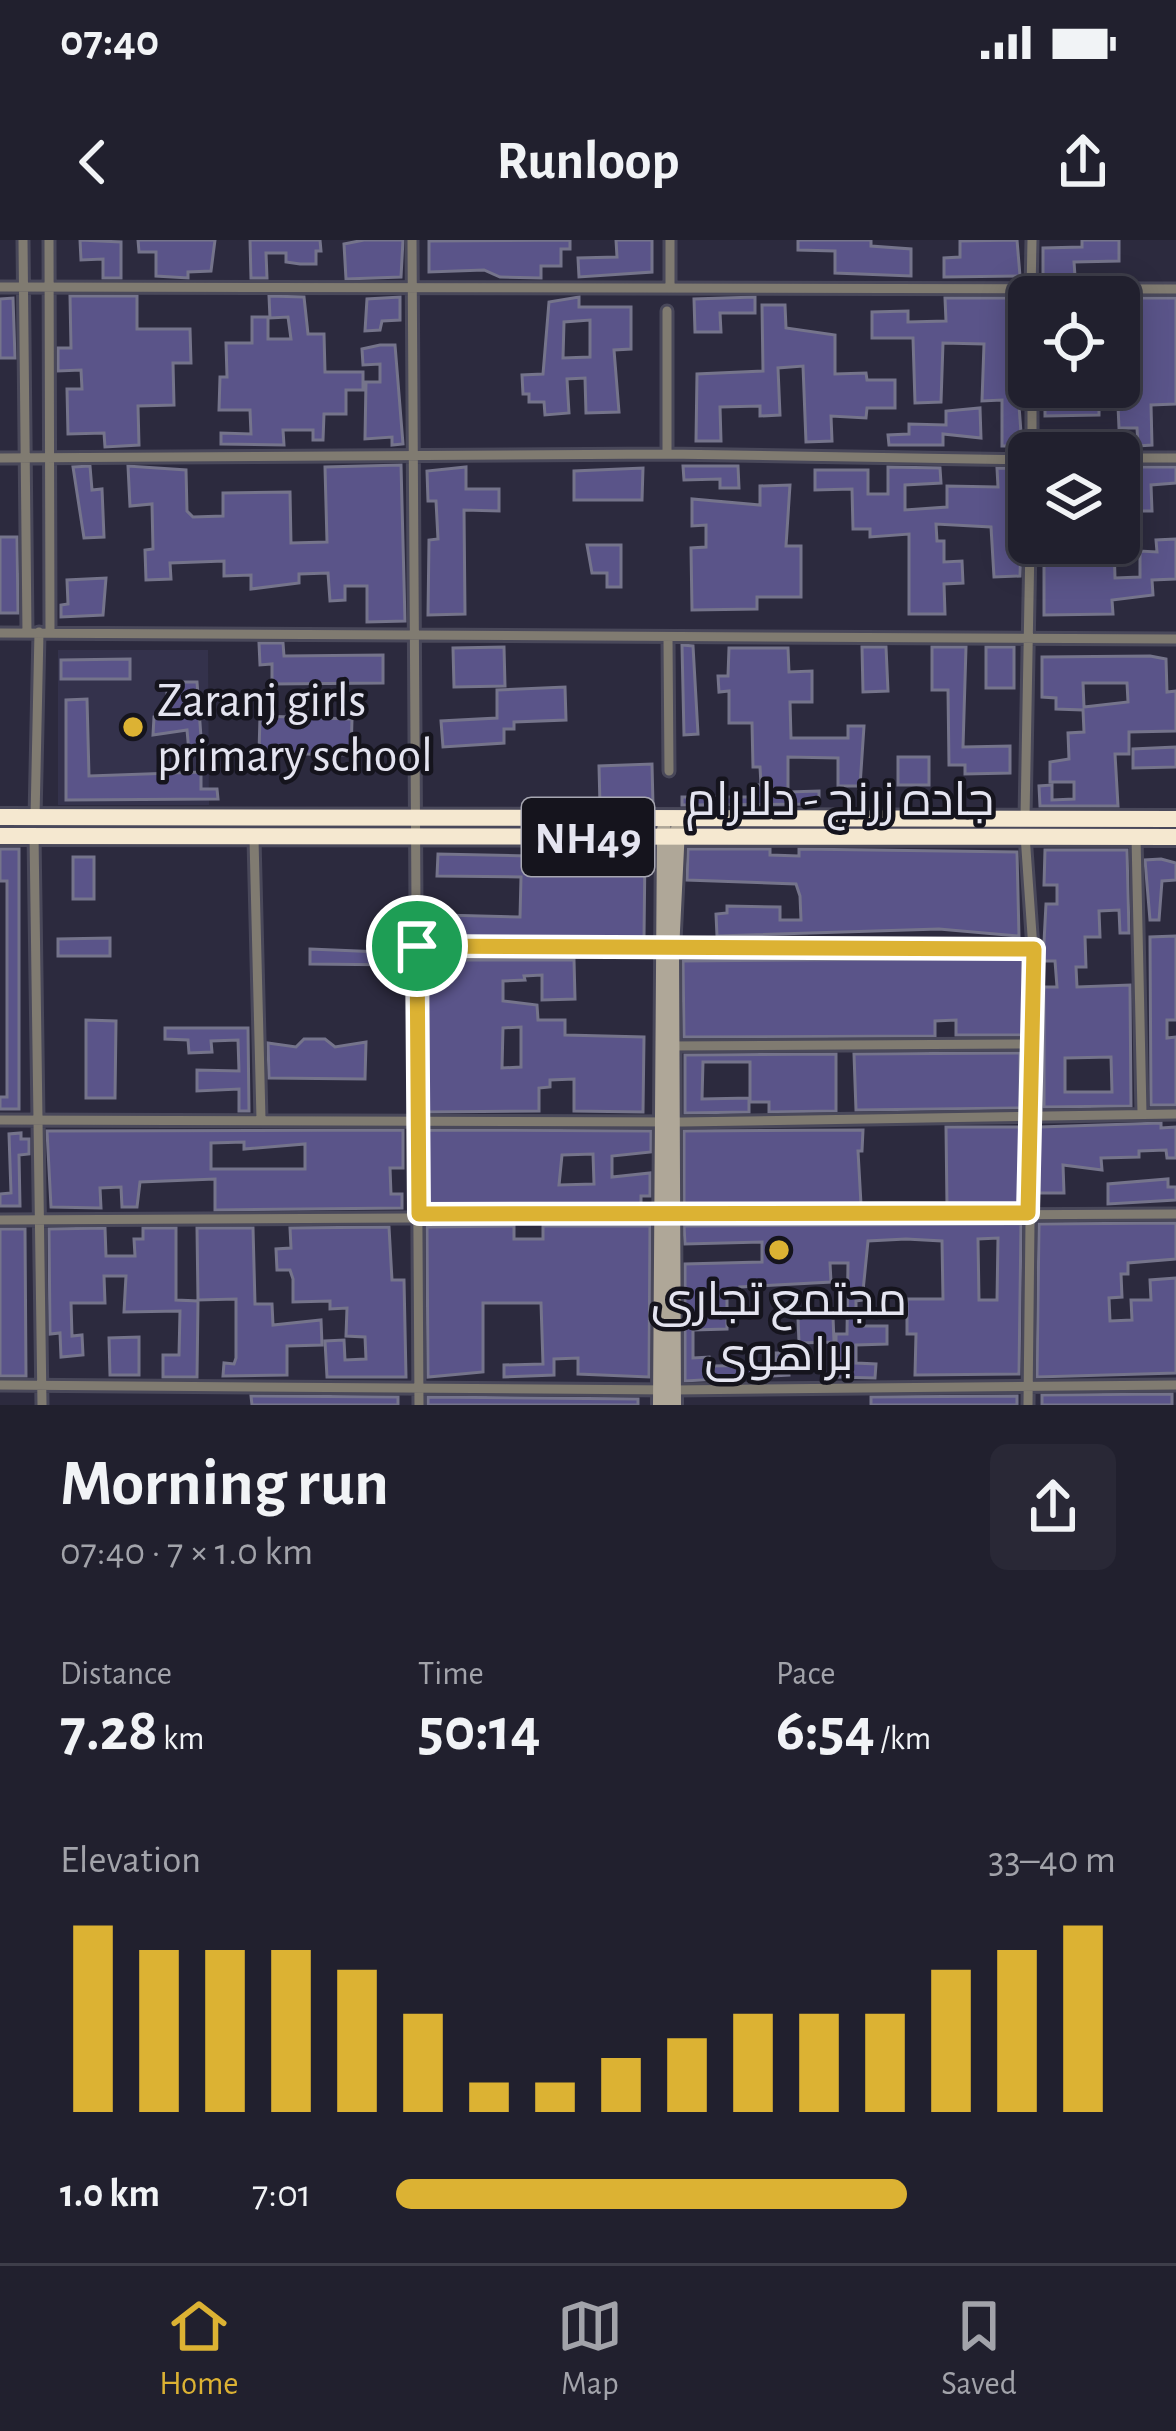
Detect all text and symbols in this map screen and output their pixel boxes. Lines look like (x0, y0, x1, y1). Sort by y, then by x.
text: 07:40 (60, 19, 159, 64)
icon: back (60, 129, 126, 195)
icon: share (1050, 129, 1116, 195)
text: Runloop (497, 135, 679, 189)
map controls (1008, 276, 1140, 564)
button: locate (1008, 276, 1140, 408)
button: layers (1008, 432, 1140, 564)
place label: Zaranj girls primary school (157, 678, 433, 781)
marker: Zaranj girls primary school (120, 714, 146, 740)
street label: جاده زرنج - دلارام (686, 777, 994, 831)
road number: NH49 (522, 798, 654, 876)
pin (366, 895, 468, 997)
icon: arrive (384, 913, 450, 979)
marker: مجتمع تجاری براهوی (766, 1237, 792, 1263)
place label: مجتمع تجاری براهوی (651, 1277, 907, 1382)
button: share (990, 1444, 1116, 1570)
text: Morning run (60, 1451, 389, 1517)
text: 07:40 · 7 × 1.0 km (60, 1533, 313, 1572)
text: Distance (60, 1658, 172, 1691)
text: Time (418, 1658, 484, 1691)
text: Pace (776, 1658, 835, 1691)
text: 7.28 (60, 1701, 158, 1761)
text: 50:14 (418, 1701, 541, 1761)
text: 6:54 (776, 1701, 875, 1761)
text: km (158, 1723, 204, 1756)
text: /km (875, 1723, 931, 1756)
text: Elevation (60, 1841, 201, 1880)
text: 33–40 m (988, 1841, 1116, 1880)
text: 1.0 km (60, 2175, 160, 2214)
text: 7:01 (252, 2175, 311, 2214)
tab: Home (159, 2293, 239, 2405)
tab: Map (557, 2293, 623, 2405)
tab: Saved (941, 2293, 1017, 2405)

